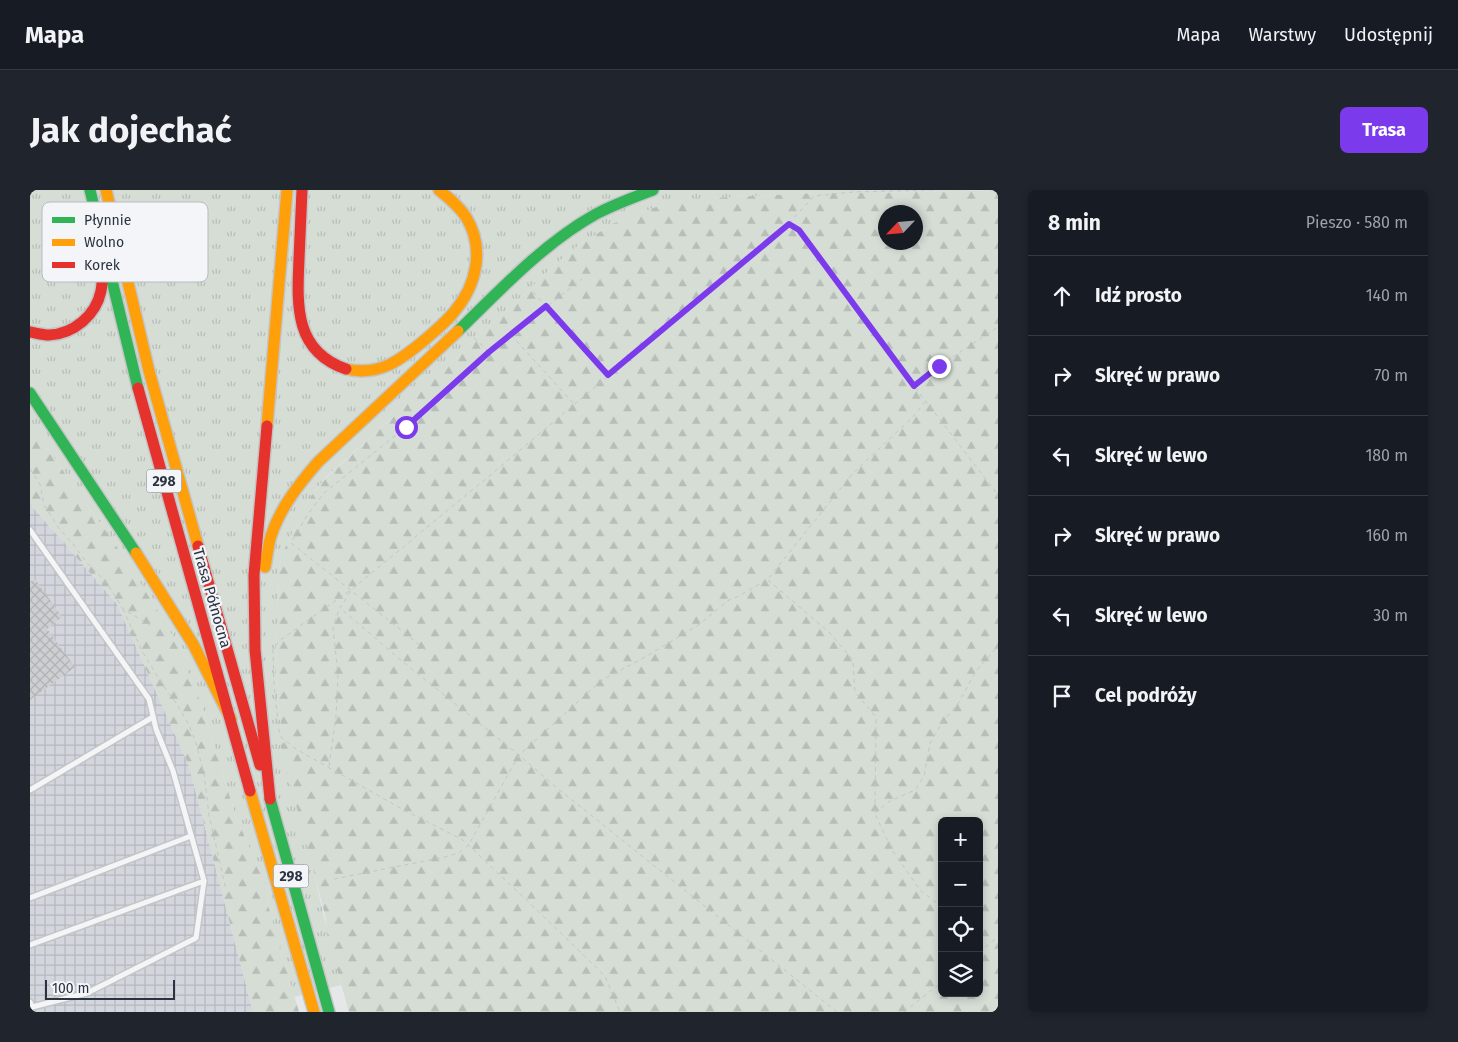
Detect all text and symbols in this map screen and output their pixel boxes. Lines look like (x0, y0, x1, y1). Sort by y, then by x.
text: Mapa (25, 21, 84, 49)
text: Mapa (1176, 24, 1221, 46)
text: Warstwy (1249, 24, 1316, 46)
text: Udostępnij (1344, 24, 1433, 46)
button: Trasa (1340, 107, 1428, 153)
text: Jak dojechać (30, 109, 231, 151)
legend (42, 202, 208, 282)
north arrow (878, 205, 923, 250)
text: 8 min (1048, 210, 1101, 236)
text: Płynnie (84, 212, 131, 229)
text: Pieszo · 580 m (1306, 213, 1408, 232)
text: Wolno (84, 234, 124, 251)
text: Korek (84, 257, 121, 274)
icon: ahead (1048, 282, 1076, 310)
text: Idź prosto (1095, 284, 1182, 307)
text: 140 m (1366, 286, 1408, 305)
route end (928, 355, 951, 378)
icon: right (1048, 362, 1076, 390)
text: Skręć w prawo (1095, 364, 1220, 387)
text: 70 m (1374, 366, 1408, 385)
route start (395, 416, 418, 439)
icon: left (1048, 442, 1076, 470)
text: Skręć w lewo (1095, 444, 1208, 467)
text: 180 m (1365, 446, 1408, 465)
road number: 298 (146, 470, 182, 492)
icon: right (1048, 522, 1076, 550)
text: Skręć w prawo (1095, 524, 1220, 547)
text: 160 m (1366, 526, 1408, 545)
street label: Trasa Północna (189, 546, 235, 650)
icon: left (1048, 602, 1076, 630)
text: Skręć w lewo (1095, 604, 1208, 627)
text: 30 m (1373, 606, 1408, 625)
icon: arrive (1048, 682, 1076, 710)
text: Cel podróży (1095, 684, 1197, 707)
map controls (938, 817, 983, 997)
button: + (938, 817, 983, 862)
button: − (938, 862, 983, 907)
road number: 298 (274, 864, 308, 888)
button: locate (938, 907, 983, 952)
button: layers (938, 952, 983, 997)
scale bar (45, 977, 175, 1000)
text: 100 m (52, 980, 89, 997)

